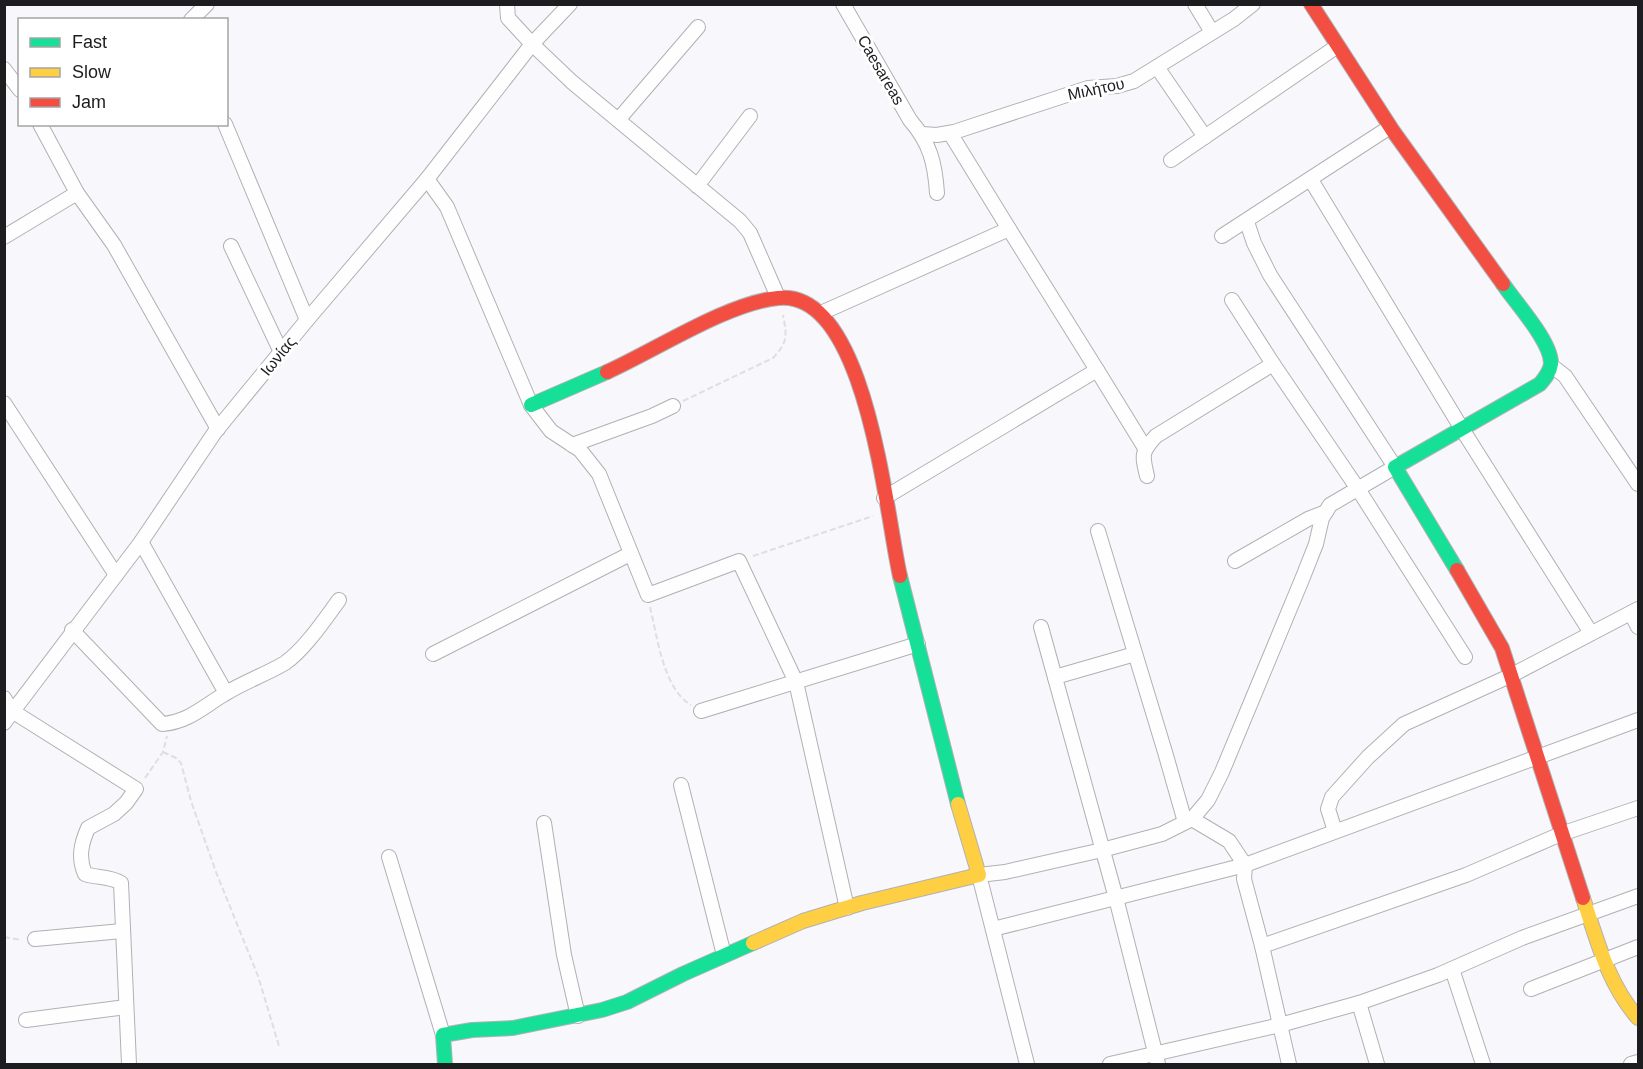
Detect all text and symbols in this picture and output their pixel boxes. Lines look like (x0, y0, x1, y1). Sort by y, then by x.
legend (18, 18, 228, 126)
text: Fast (72, 32, 107, 52)
street label: Caesareas (854, 32, 908, 108)
text: Slow (72, 62, 112, 82)
street label: Μιλήτου (1066, 75, 1126, 103)
text: Jam (72, 92, 106, 112)
street label: Ιωνίας (257, 333, 299, 379)

